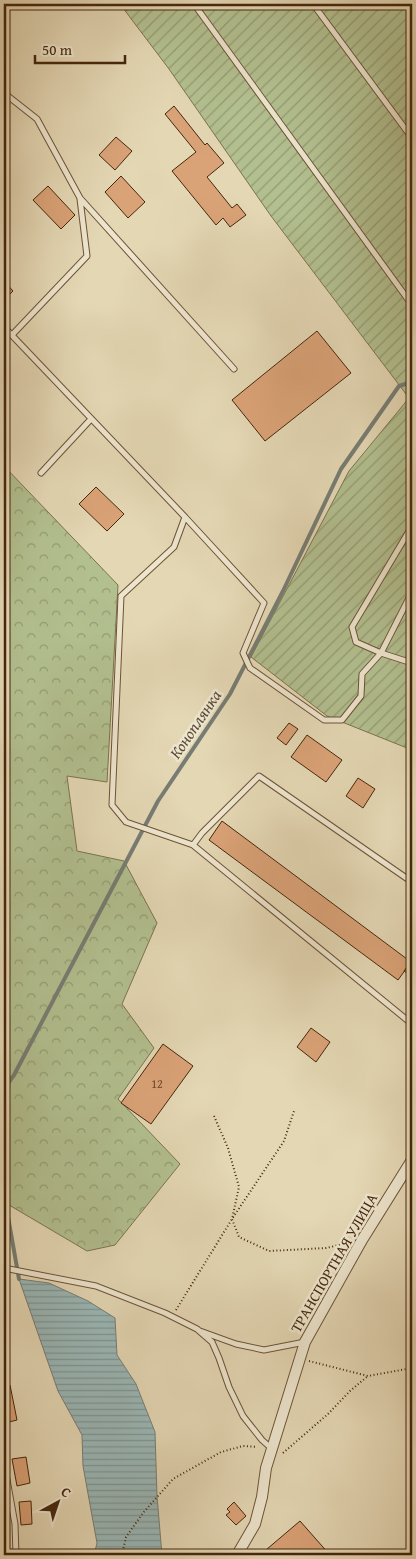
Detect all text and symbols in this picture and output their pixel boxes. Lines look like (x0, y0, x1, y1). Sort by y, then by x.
scale bar (35, 32, 125, 64)
text: 50 m (42, 39, 73, 60)
water label: Коноплянка (163, 684, 227, 763)
house number: 12 (151, 1075, 163, 1092)
street label: ТРАНСПОРТНАЯ УЛИЦА (285, 1189, 382, 1336)
north arrow (32, 1476, 82, 1526)
text: С (57, 1482, 76, 1502)

